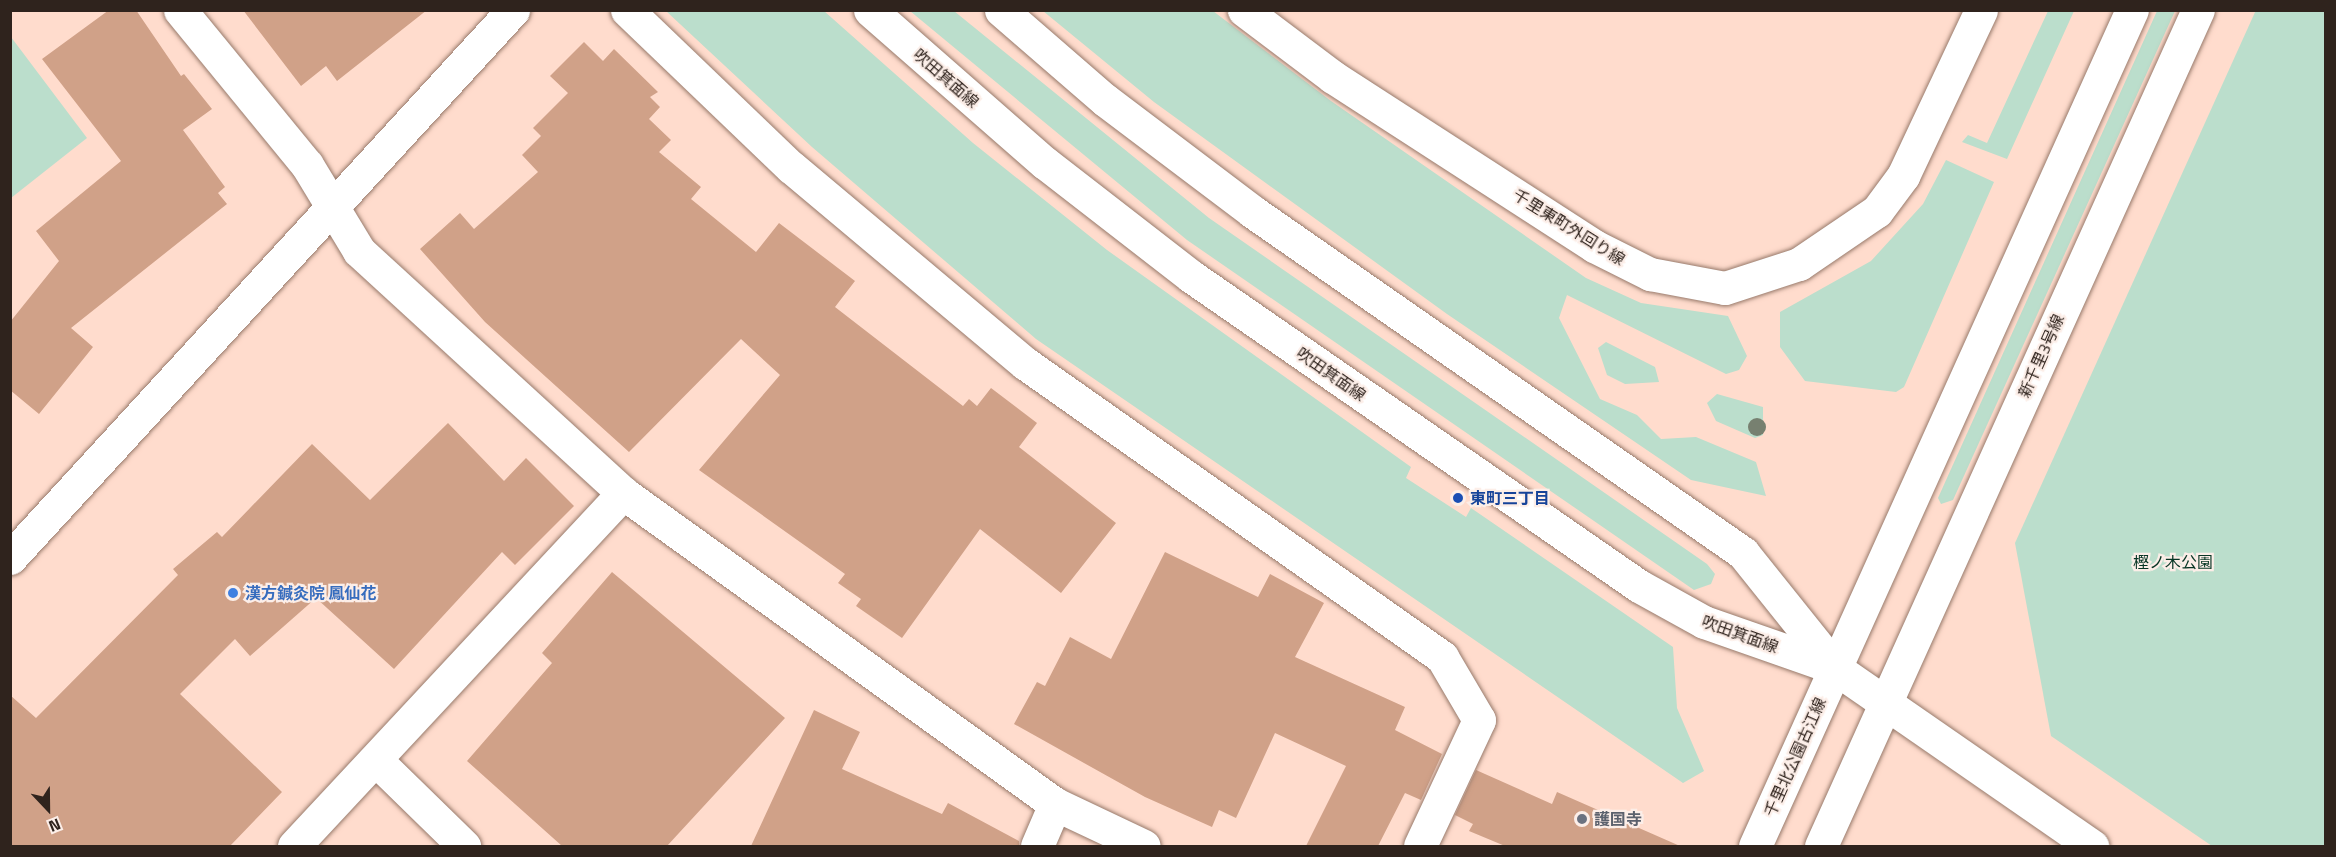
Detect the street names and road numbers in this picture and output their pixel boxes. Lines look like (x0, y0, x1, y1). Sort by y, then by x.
street label: 吹田箕面線 (910, 45, 982, 111)
street label: 千里東町外回り線 (1510, 185, 1628, 269)
street label: 新千里3号線 (2014, 311, 2068, 401)
street label: 吹田箕面線 (1293, 343, 1369, 405)
street label: 吹田箕面線 (1699, 611, 1781, 657)
street label: 千里北公園古江線 (1760, 695, 1830, 819)

